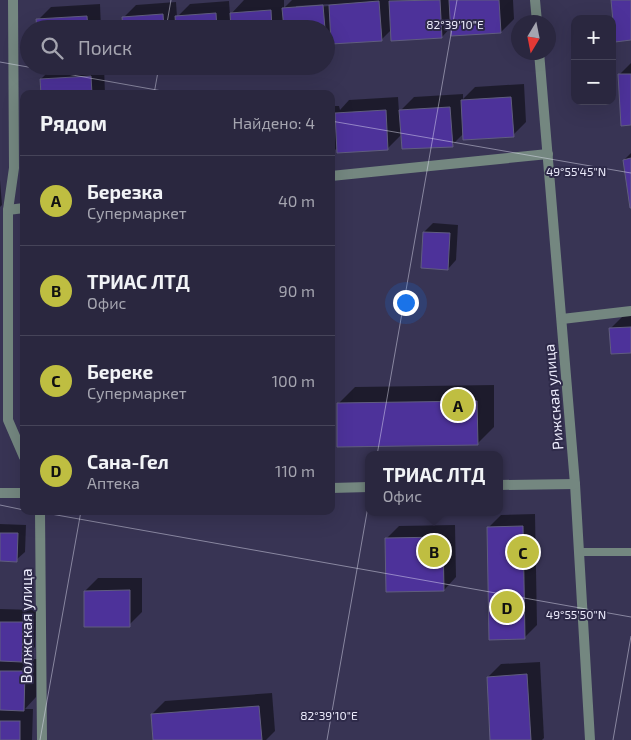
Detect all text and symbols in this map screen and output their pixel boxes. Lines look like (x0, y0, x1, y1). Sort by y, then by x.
north arrow (511, 15, 556, 60)
map controls (571, 15, 616, 105)
button: + (571, 15, 616, 60)
text: 82°39'10"E (426, 17, 484, 31)
search box (20, 20, 335, 75)
icon: search (38, 34, 66, 62)
text: Поиск (78, 36, 132, 59)
button: − (571, 60, 616, 105)
text: Рядом (40, 110, 107, 135)
text: Найдено: 4 (232, 113, 315, 132)
text: 49°55'45"N (546, 164, 606, 178)
text: Березка (87, 180, 163, 203)
text: A (51, 191, 61, 210)
text: 40 m (278, 191, 315, 210)
text: Супермаркет (87, 203, 186, 222)
text: ТРИАС ЛТД (87, 270, 190, 293)
text: B (51, 281, 61, 300)
text: 90 m (279, 281, 315, 300)
your location (393, 290, 419, 316)
text: Офис (87, 293, 126, 312)
street label: Рижская улица (539, 343, 568, 451)
text: Береке (87, 360, 153, 383)
text: C (51, 371, 61, 390)
text: 100 m (272, 371, 315, 390)
text: Супермаркет (87, 383, 186, 402)
pin: A (442, 386, 474, 424)
text: Сана-Гел (87, 450, 169, 473)
popup (365, 451, 503, 516)
text: D (51, 461, 61, 480)
text: 110 m (275, 461, 315, 480)
text: ТРИАС ЛТД (383, 463, 485, 486)
text: Аптека (87, 473, 140, 492)
text: Офис (383, 486, 422, 505)
pin: B (418, 532, 450, 570)
pin: C (507, 533, 539, 571)
street label: Волжская улица (17, 568, 36, 684)
pin: D (491, 588, 523, 626)
text: 49°55'50"N (546, 607, 606, 621)
text: 82°39'10"E (300, 708, 358, 722)

